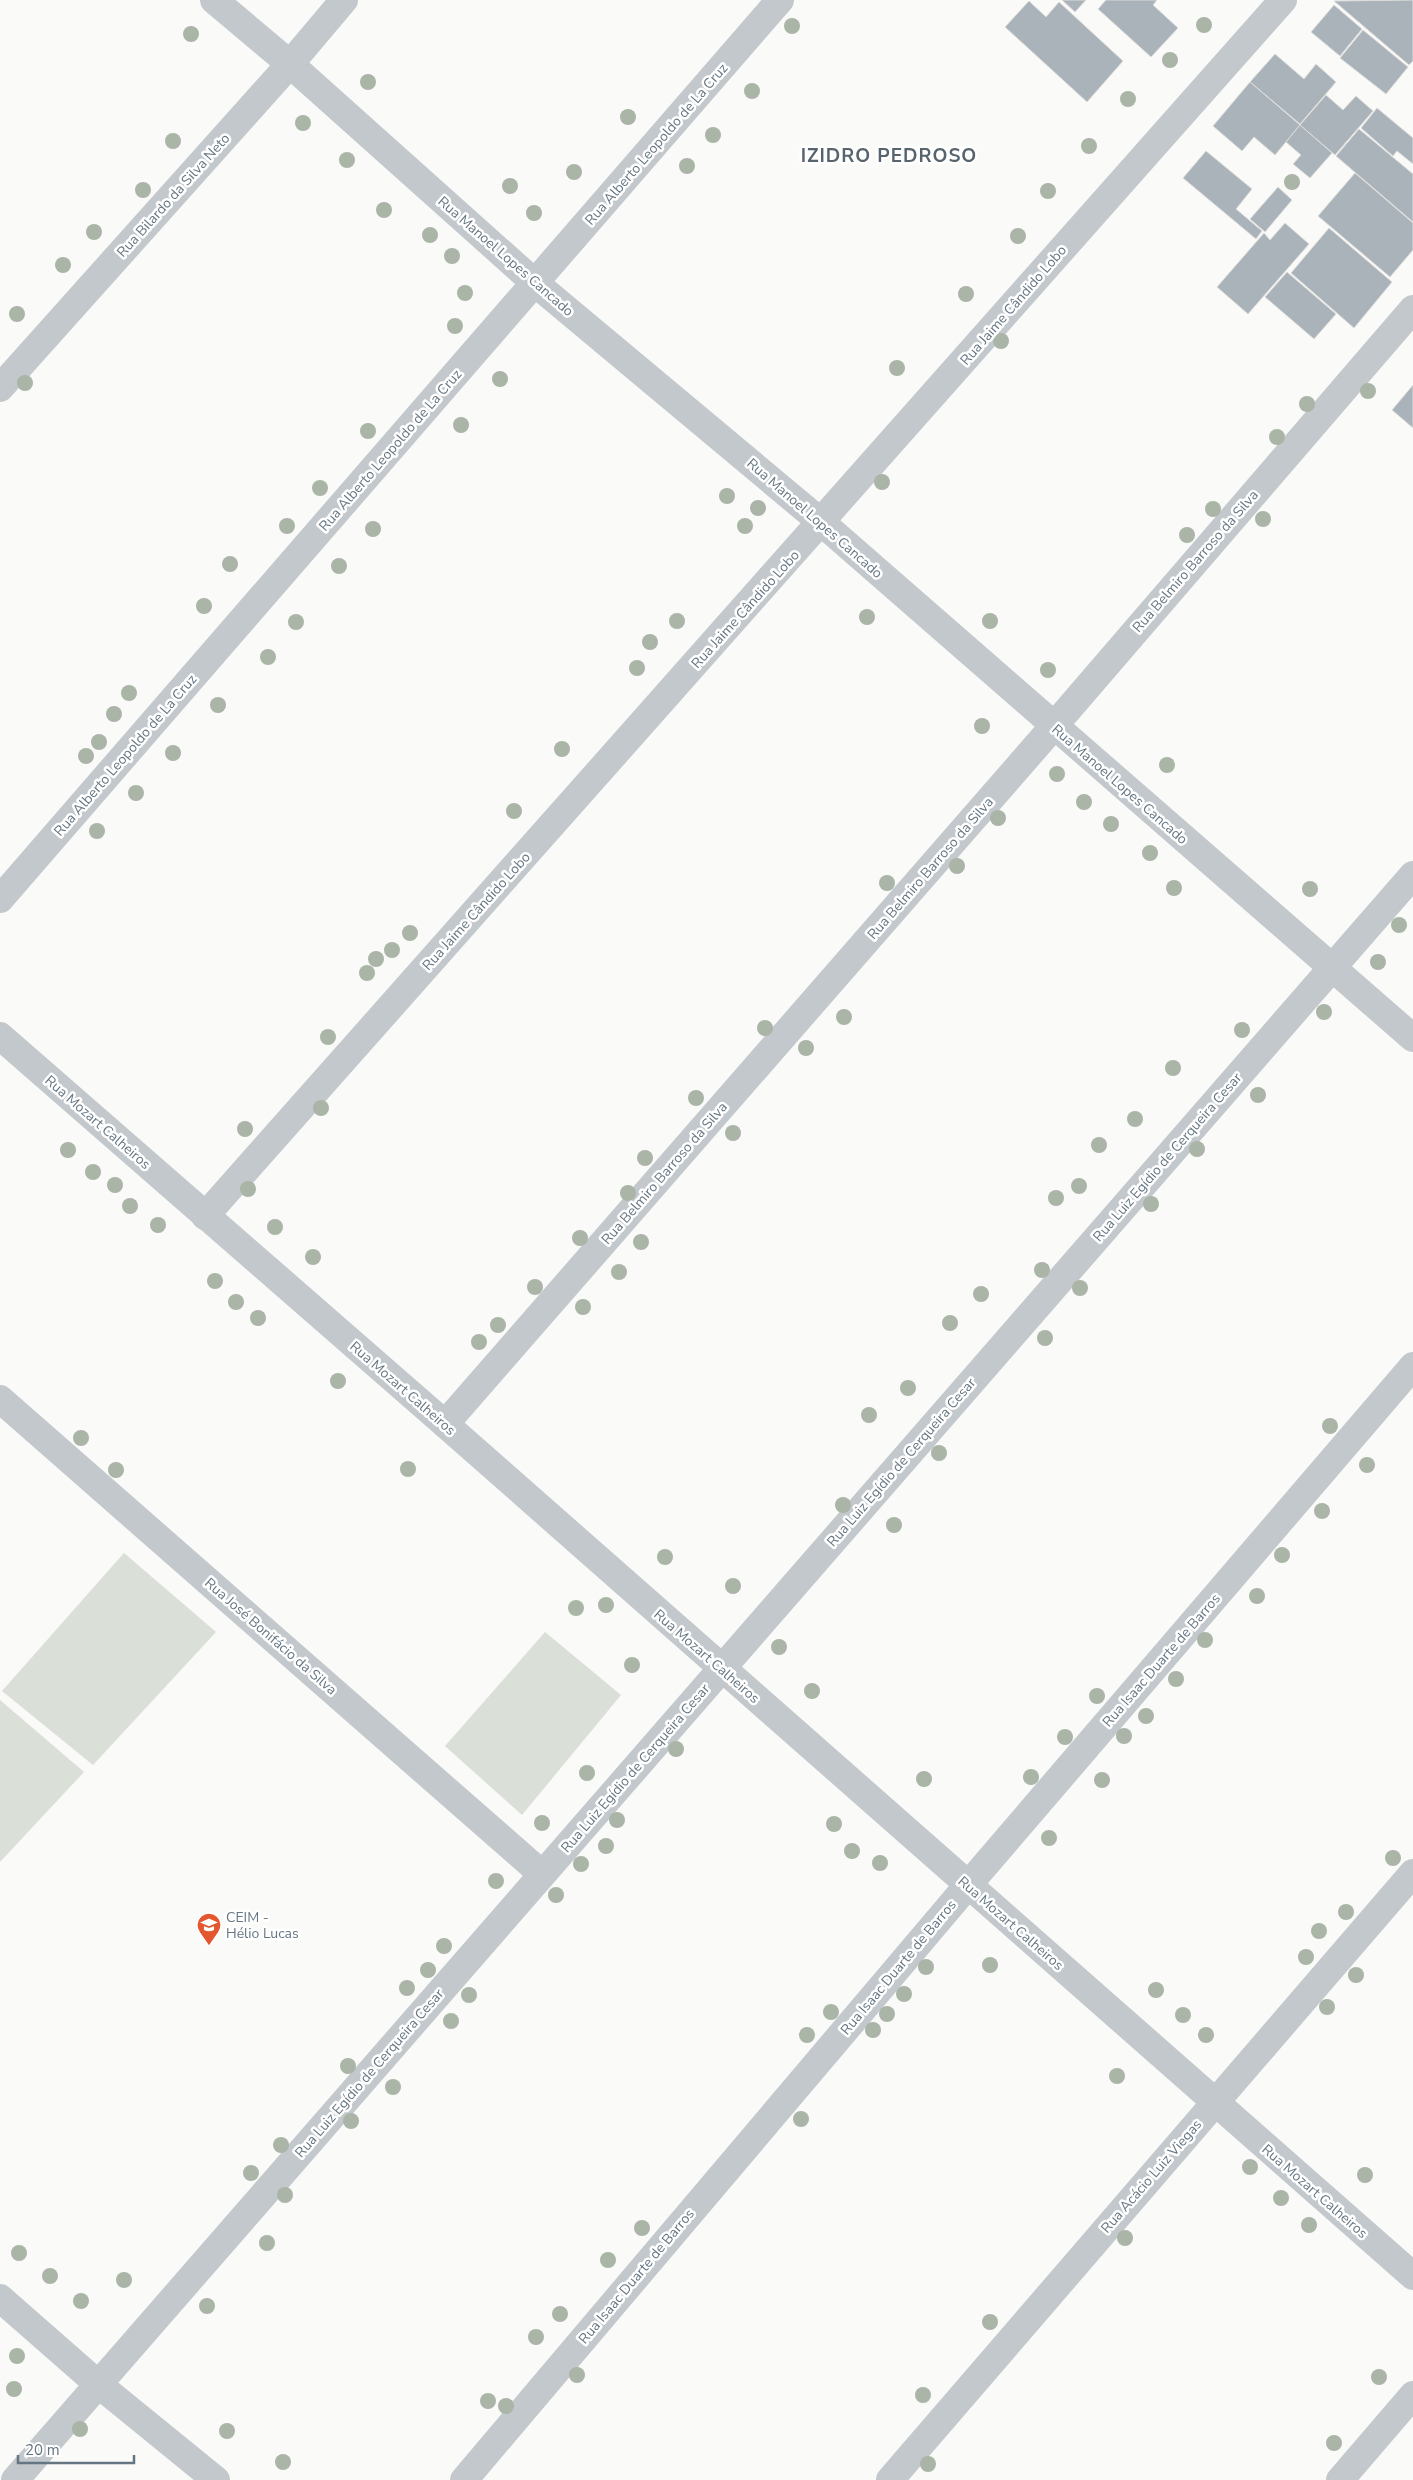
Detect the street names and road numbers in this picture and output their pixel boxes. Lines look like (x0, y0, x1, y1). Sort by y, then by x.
street label: Rua Alberto Leopoldo de La Cruz (581, 59, 732, 229)
street label: Rua Bilardo da Silva Neto (113, 129, 234, 261)
street label: Rua Manoel Lopes Cancado (434, 192, 578, 321)
street label: Rua Jaime Cândido Lobo (956, 241, 1071, 369)
street label: Rua Alberto Leopoldo de La Cruz (315, 365, 466, 535)
street label: Rua Manoel Lopes Cancado (743, 454, 887, 583)
street label: Rua Belmiro Barroso da Silva (1128, 486, 1263, 637)
street label: Rua Jaime Cândido Lobo (687, 546, 804, 673)
street label: Rua Alberto Leopoldo de La Cruz (50, 670, 201, 840)
street label: Rua Manoel Lopes Cancado (1048, 720, 1192, 849)
street label: Rua Belmiro Barroso da Silva (863, 793, 998, 944)
street label: Rua Jaime Cândido Lobo (418, 848, 535, 975)
street label: Rua Luiz Egídio de Cerqueira Cesar (1089, 1069, 1246, 1246)
street label: Rua Mozart Calheiros (41, 1071, 155, 1174)
street label: Rua Belmiro Barroso da Silva (597, 1098, 732, 1249)
street label: Rua Mozart Calheiros (346, 1337, 460, 1440)
street label: Rua Luiz Egídio de Cerqueira Cesar (823, 1374, 980, 1551)
street label: Rua José Bonifácio da Silva (201, 1574, 341, 1699)
street label: Rua Isaac Duarte de Barros (1098, 1589, 1225, 1731)
street label: Rua Mozart Calheiros (650, 1605, 764, 1708)
street label: Rua Luiz Egídio de Cerqueira Cesar (557, 1680, 714, 1857)
street label: Rua Mozart Calheiros (954, 1872, 1068, 1975)
street label: Rua Isaac Duarte de Barros (836, 1896, 961, 2039)
street label: Rua Luiz Egídio de Cerqueira Cesar (291, 1985, 448, 2162)
street label: Rua Acácio Luiz Viegas (1097, 2115, 1206, 2237)
street label: Rua Mozart Calheiros (1258, 2140, 1372, 2243)
street label: Rua Isaac Duarte de Barros (574, 2205, 699, 2348)

